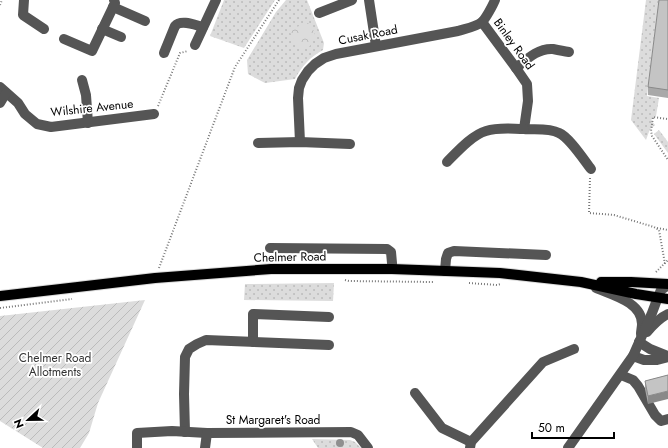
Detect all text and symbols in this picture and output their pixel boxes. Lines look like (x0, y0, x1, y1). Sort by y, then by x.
street label: Binley Road (489, 15, 539, 73)
street label: Cusak Road (337, 20, 399, 50)
street label: Wilshire Avenue (50, 95, 134, 121)
street label: Chelmer Road (254, 247, 326, 267)
park label: Chelmer Road Allotments (19, 349, 91, 381)
north arrow (8, 400, 48, 440)
street label: St Margaret's Road (226, 411, 320, 429)
scale bar (532, 414, 614, 440)
text: N (10, 417, 28, 431)
text: 50 m (538, 419, 565, 437)

